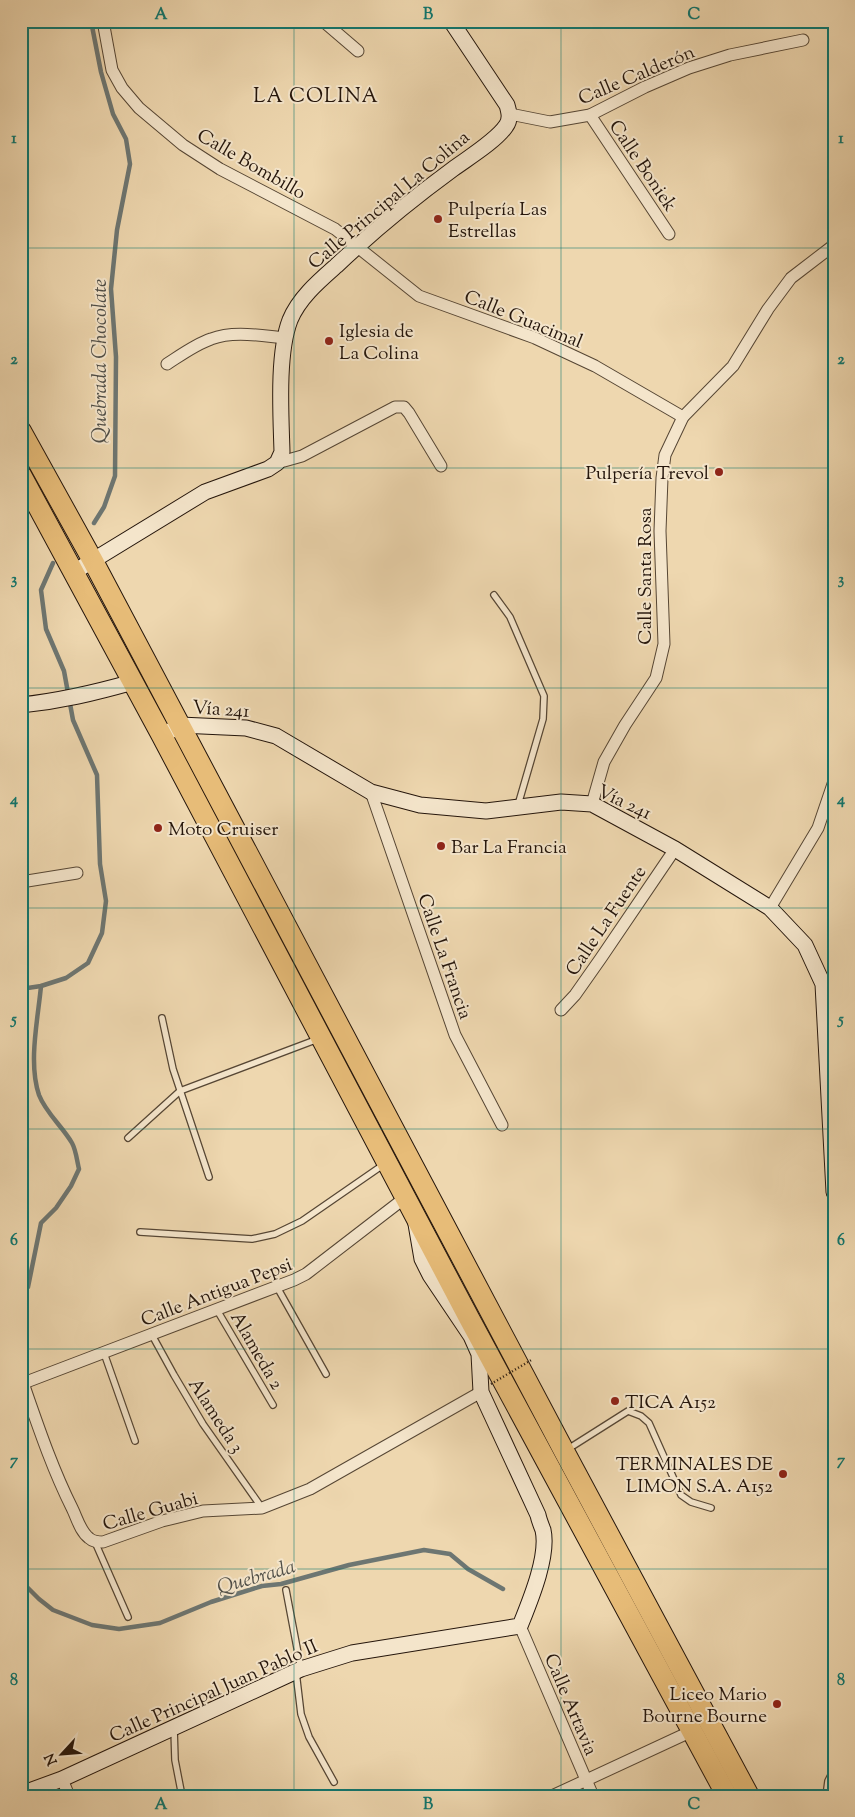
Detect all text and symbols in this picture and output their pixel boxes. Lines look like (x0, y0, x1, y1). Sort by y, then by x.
text: A (155, 4, 168, 27)
text: B (423, 4, 433, 27)
text: C (688, 4, 701, 27)
street label: Calle Calderón (575, 40, 699, 113)
district label: LA COLINA (253, 83, 379, 112)
street label: Calle Boniek (601, 115, 683, 218)
street label: Calle Bombillo (191, 123, 310, 207)
street label: Calle Principal La Colina (303, 125, 476, 277)
text: 1 (11, 128, 17, 151)
text: 1 (838, 128, 844, 151)
place label: Pulpería Las Estrellas (448, 197, 547, 246)
marker: Pulpería Las Estrellas (432, 213, 444, 225)
water label: Quebrada Chocolate (87, 279, 116, 443)
street label: Calle Guacimal (460, 284, 586, 356)
place label: Iglesia de La Colina (339, 319, 419, 368)
marker: Iglesia de La Colina (323, 335, 335, 347)
text: 2 (10, 349, 18, 372)
text: 2 (837, 349, 845, 372)
place label: Pulpería Trevol (585, 461, 709, 488)
marker: Pulpería Trevol (713, 466, 725, 478)
street label: Calle Santa Rosa (633, 507, 660, 645)
text: 3 (11, 569, 18, 592)
text: 3 (838, 569, 845, 592)
street label: Vía 241 (191, 695, 251, 726)
street label: Vía 241 (592, 779, 656, 828)
text: 4 (9, 789, 18, 812)
text: 4 (836, 789, 845, 812)
place label: Moto Cruiser (168, 817, 278, 844)
marker: Moto Cruiser (152, 822, 164, 834)
place label: Bar La Francia (451, 835, 567, 862)
marker: Bar La Francia (435, 840, 447, 852)
street label: Calle La Fuente (560, 861, 654, 982)
street label: Calle La Francia (409, 890, 478, 1024)
text: 5 (9, 1009, 17, 1032)
text: 5 (836, 1009, 844, 1032)
text: 6 (10, 1230, 18, 1253)
text: 6 (837, 1230, 845, 1253)
street label: Calle Antigua Pepsi (137, 1252, 297, 1335)
street label: Alameda 2 (223, 1307, 289, 1395)
street label: Alameda 3 (180, 1373, 249, 1459)
place label: TICA A152 (625, 1390, 716, 1417)
marker: TICA A152 (609, 1395, 621, 1407)
text: 7 (10, 1450, 19, 1473)
text: 7 (837, 1450, 846, 1473)
place label: TERMINALES DE LIMON S.A. A152 (616, 1452, 774, 1501)
marker: TERMINALES DE LIMON S.A. A152 (777, 1468, 789, 1480)
street label: Calle Guabi (100, 1486, 201, 1539)
water label: Quebrada (214, 1553, 299, 1603)
street label: Calle Principal Juan Pablo II (106, 1634, 323, 1750)
street label: Calle Artavia (536, 1650, 603, 1760)
text: 8 (10, 1670, 18, 1693)
text: 8 (837, 1670, 845, 1693)
place label: Liceo Mario Bourne Bourne (642, 1682, 767, 1731)
marker: Liceo Mario Bourne Bourne (771, 1698, 783, 1710)
north arrow (38, 1730, 88, 1780)
text: N (41, 1749, 64, 1768)
text: A (155, 1794, 168, 1817)
text: B (423, 1794, 433, 1817)
text: C (688, 1794, 701, 1817)

